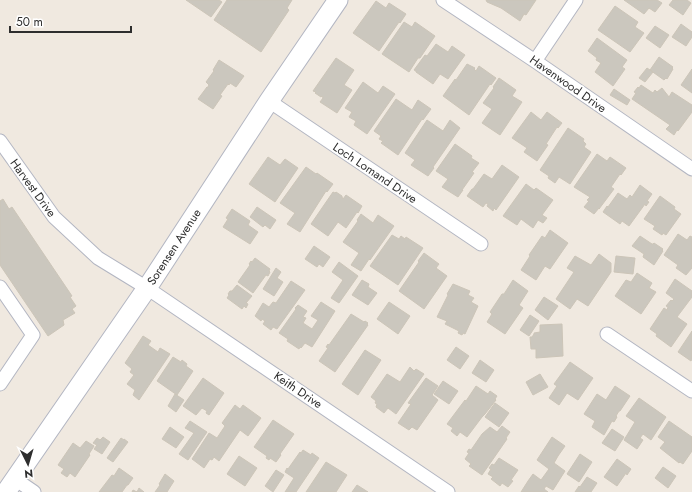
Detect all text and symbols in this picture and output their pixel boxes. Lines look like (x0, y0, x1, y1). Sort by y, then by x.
scale bar (10, 8, 131, 34)
text: 50 m (16, 13, 43, 31)
street label: Havenwood Drive (526, 51, 610, 117)
street label: Loch Lomand Drive (329, 138, 421, 208)
street label: Harvest Drive (6, 155, 60, 221)
street label: Sorensen Avenue (143, 205, 205, 289)
street label: Keith Drive (270, 367, 326, 413)
north arrow (8, 444, 48, 484)
text: N (24, 466, 34, 482)

